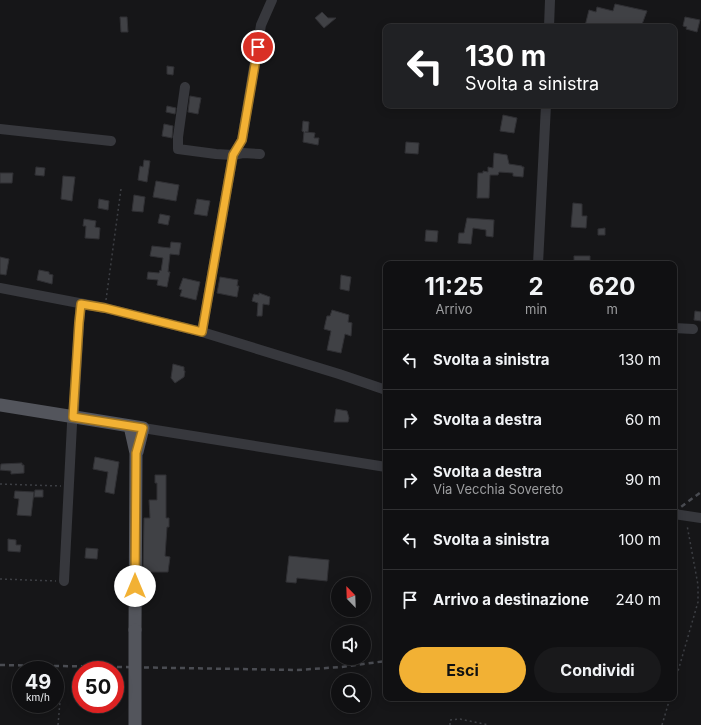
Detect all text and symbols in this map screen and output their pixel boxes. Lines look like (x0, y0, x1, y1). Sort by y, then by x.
pin (241, 30, 275, 64)
icon: arrive (247, 36, 269, 58)
text: 130 m (465, 39, 546, 73)
icon: left (399, 40, 451, 92)
text: Svolta a sinistra (465, 73, 599, 94)
text: 11:25 (424, 272, 484, 301)
text: 2 (529, 272, 544, 301)
text: 620 (589, 272, 636, 301)
text: Arrivo (435, 301, 473, 317)
text: min (525, 301, 547, 317)
text: m (606, 301, 618, 317)
icon: left (399, 349, 421, 371)
text: Svolta a sinistra (433, 350, 550, 369)
text: 130 m (619, 350, 661, 369)
icon: right (399, 409, 421, 431)
text: Svolta a destra (433, 410, 542, 429)
text: 60 m (625, 410, 661, 429)
text: Svolta a destra (433, 462, 542, 481)
icon: right (399, 469, 421, 491)
text: 90 m (625, 470, 661, 489)
text: Via Vecchia Sovereto (433, 481, 563, 497)
icon: left (399, 529, 421, 551)
text: Svolta a sinistra (433, 530, 550, 549)
text: 100 m (619, 530, 661, 549)
position arrow (114, 565, 156, 607)
north arrow (331, 577, 371, 617)
map controls (331, 577, 371, 713)
icon: arrive (399, 589, 421, 611)
text: Arrivo a destinazione (433, 590, 589, 609)
text: 240 m (616, 590, 661, 609)
button: sound (331, 625, 371, 665)
button: Esci (399, 647, 526, 693)
button: Condividi (534, 647, 661, 693)
speed limit sign: 50 (72, 661, 124, 713)
text: 49 (25, 670, 51, 694)
button: search (331, 673, 371, 713)
text: km/h (26, 691, 50, 703)

